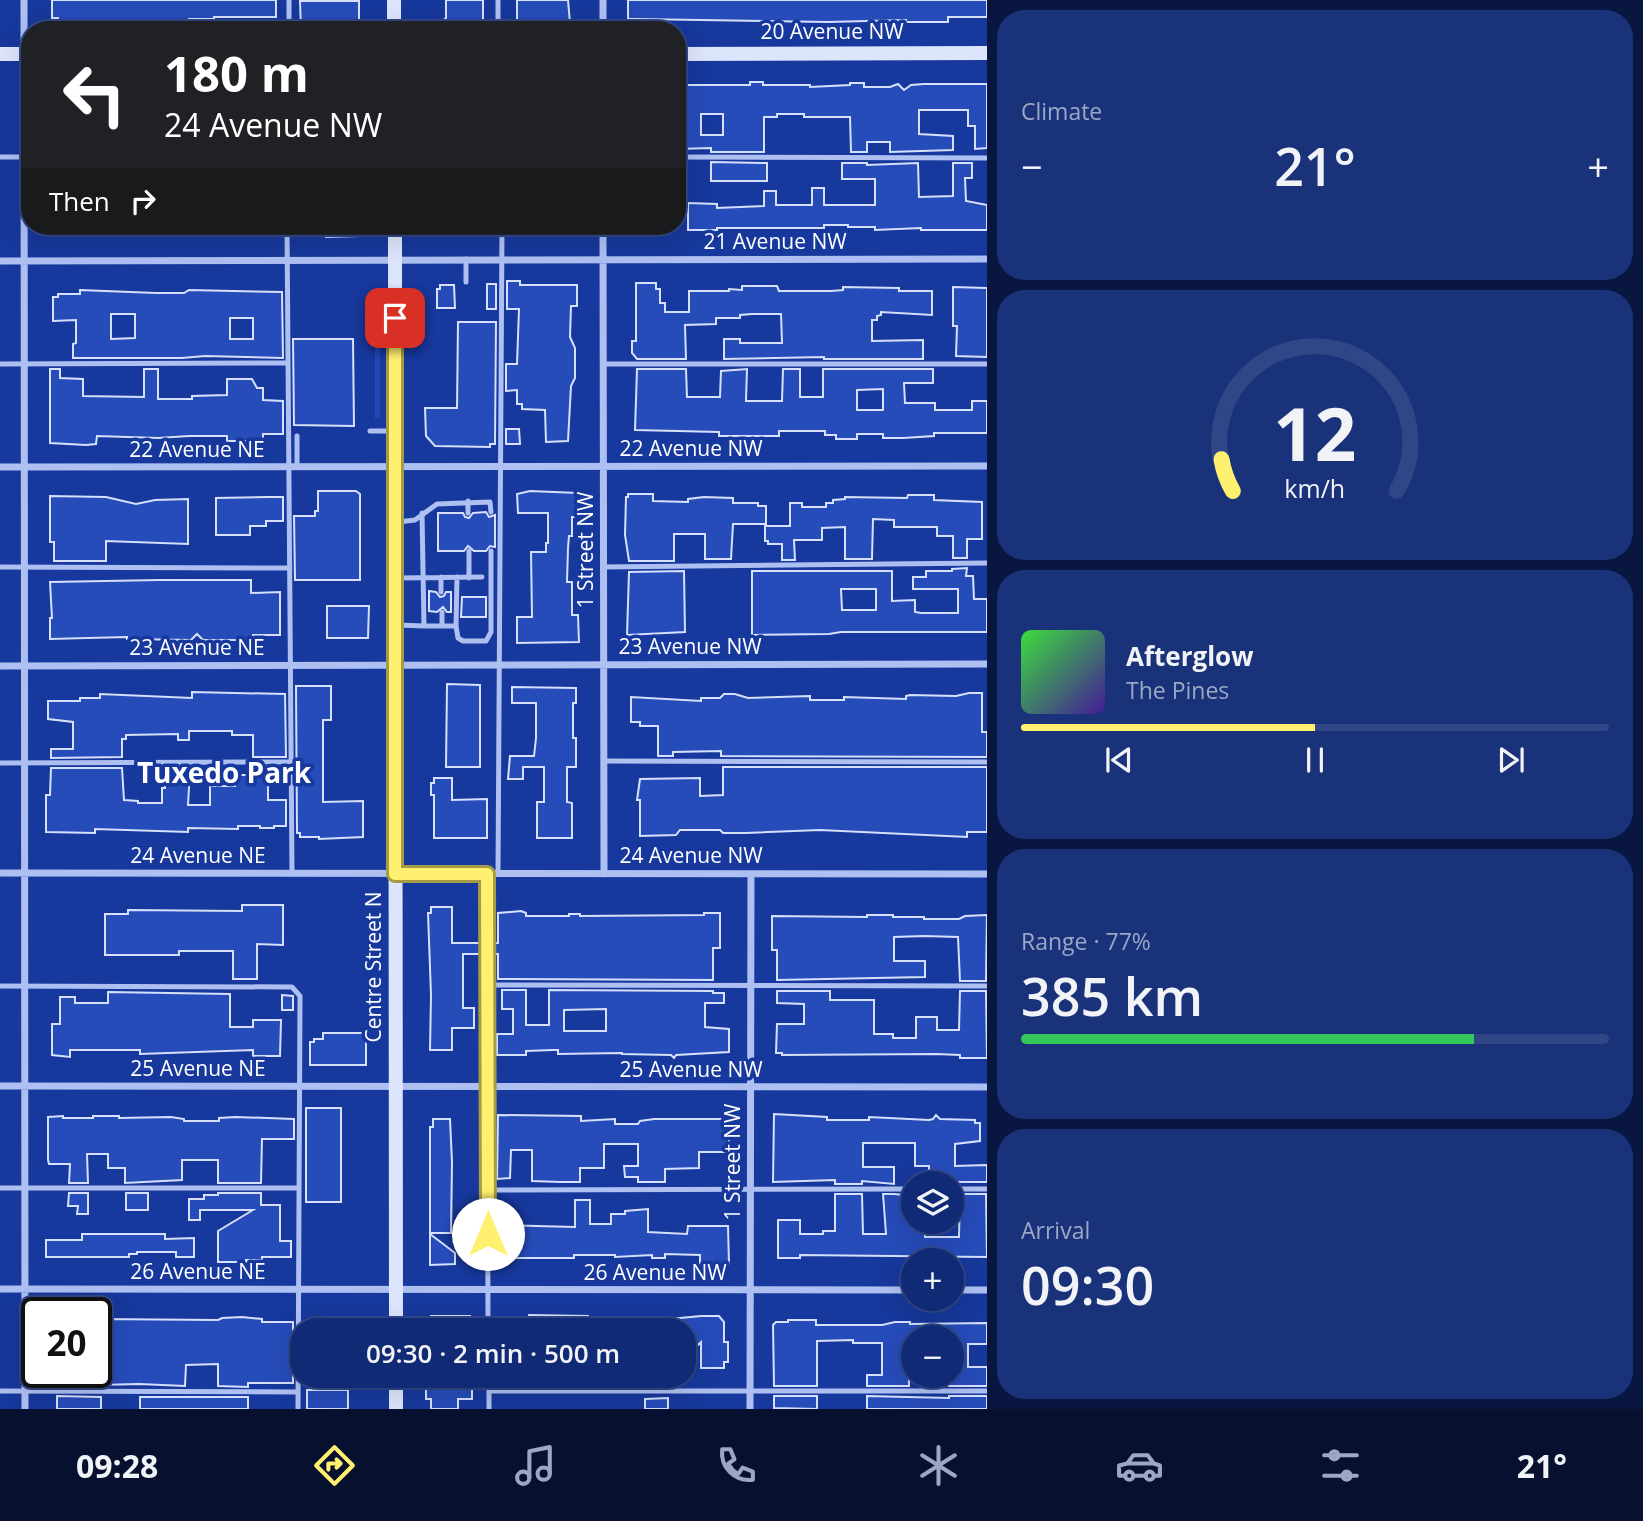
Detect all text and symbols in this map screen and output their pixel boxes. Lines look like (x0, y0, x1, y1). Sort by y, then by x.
street label: 20 Avenue NW (760, 17, 904, 45)
text: 180 m (164, 40, 309, 106)
icon: left (49, 49, 140, 140)
text: Climate (1021, 95, 1102, 127)
text: 24 Avenue NW (164, 103, 382, 146)
text: 21° (1274, 130, 1356, 201)
text: − (1021, 140, 1043, 192)
text: + (1587, 140, 1609, 192)
icon: right (124, 182, 162, 220)
text: Then (49, 183, 110, 219)
street label: 21 Avenue NW (703, 227, 847, 255)
pin (365, 288, 425, 348)
icon: arrive (376, 299, 414, 337)
text: 12 (1273, 383, 1357, 482)
street label: 22 Avenue NW (619, 434, 763, 462)
street label: 22 Avenue NE (129, 435, 265, 463)
text: km/h (1285, 470, 1345, 504)
street label: 1 Street NW (571, 491, 599, 608)
street label: 23 Avenue NW (618, 632, 762, 660)
street label: 23 Avenue NE (129, 633, 265, 661)
text: Afterglow (1126, 638, 1253, 674)
text: The Pines (1126, 674, 1229, 706)
icon: previous (1100, 741, 1138, 779)
icon: pause (1296, 741, 1334, 779)
icon: next (1492, 741, 1530, 779)
district label: Tuxedo Park (137, 753, 312, 791)
street label: 24 Avenue NE (130, 841, 266, 869)
street label: 24 Avenue NW (619, 841, 763, 869)
street label: Centre Street N (359, 891, 387, 1043)
text: Range · 77% (1021, 925, 1151, 957)
text: 385 km (1021, 960, 1203, 1031)
street label: 25 Avenue NE (130, 1054, 266, 1082)
street label: 25 Avenue NW (619, 1055, 763, 1083)
street label: 1 Street NW (718, 1103, 746, 1220)
map controls (901, 1171, 964, 1388)
button: layers (901, 1171, 964, 1234)
position arrow (451, 1197, 525, 1271)
text: Arrival (1021, 1214, 1090, 1246)
button: + (901, 1248, 964, 1311)
text: 09:30 (1021, 1249, 1154, 1320)
street label: 26 Avenue NE (130, 1257, 266, 1285)
street label: 26 Avenue NW (583, 1258, 727, 1286)
speed limit sign: 20 (21, 1297, 112, 1388)
button: − (901, 1325, 964, 1388)
text: 09:30 · 2 min · 500 m (366, 1335, 620, 1371)
icon: directions (310, 1441, 359, 1490)
icon: music (511, 1441, 560, 1490)
icon: phone (712, 1441, 761, 1490)
icon: climate (914, 1441, 963, 1490)
icon: car (1115, 1441, 1164, 1490)
icon: filters (1316, 1441, 1365, 1490)
text: 09:28 (76, 1444, 158, 1487)
text: 21° (1517, 1444, 1567, 1487)

